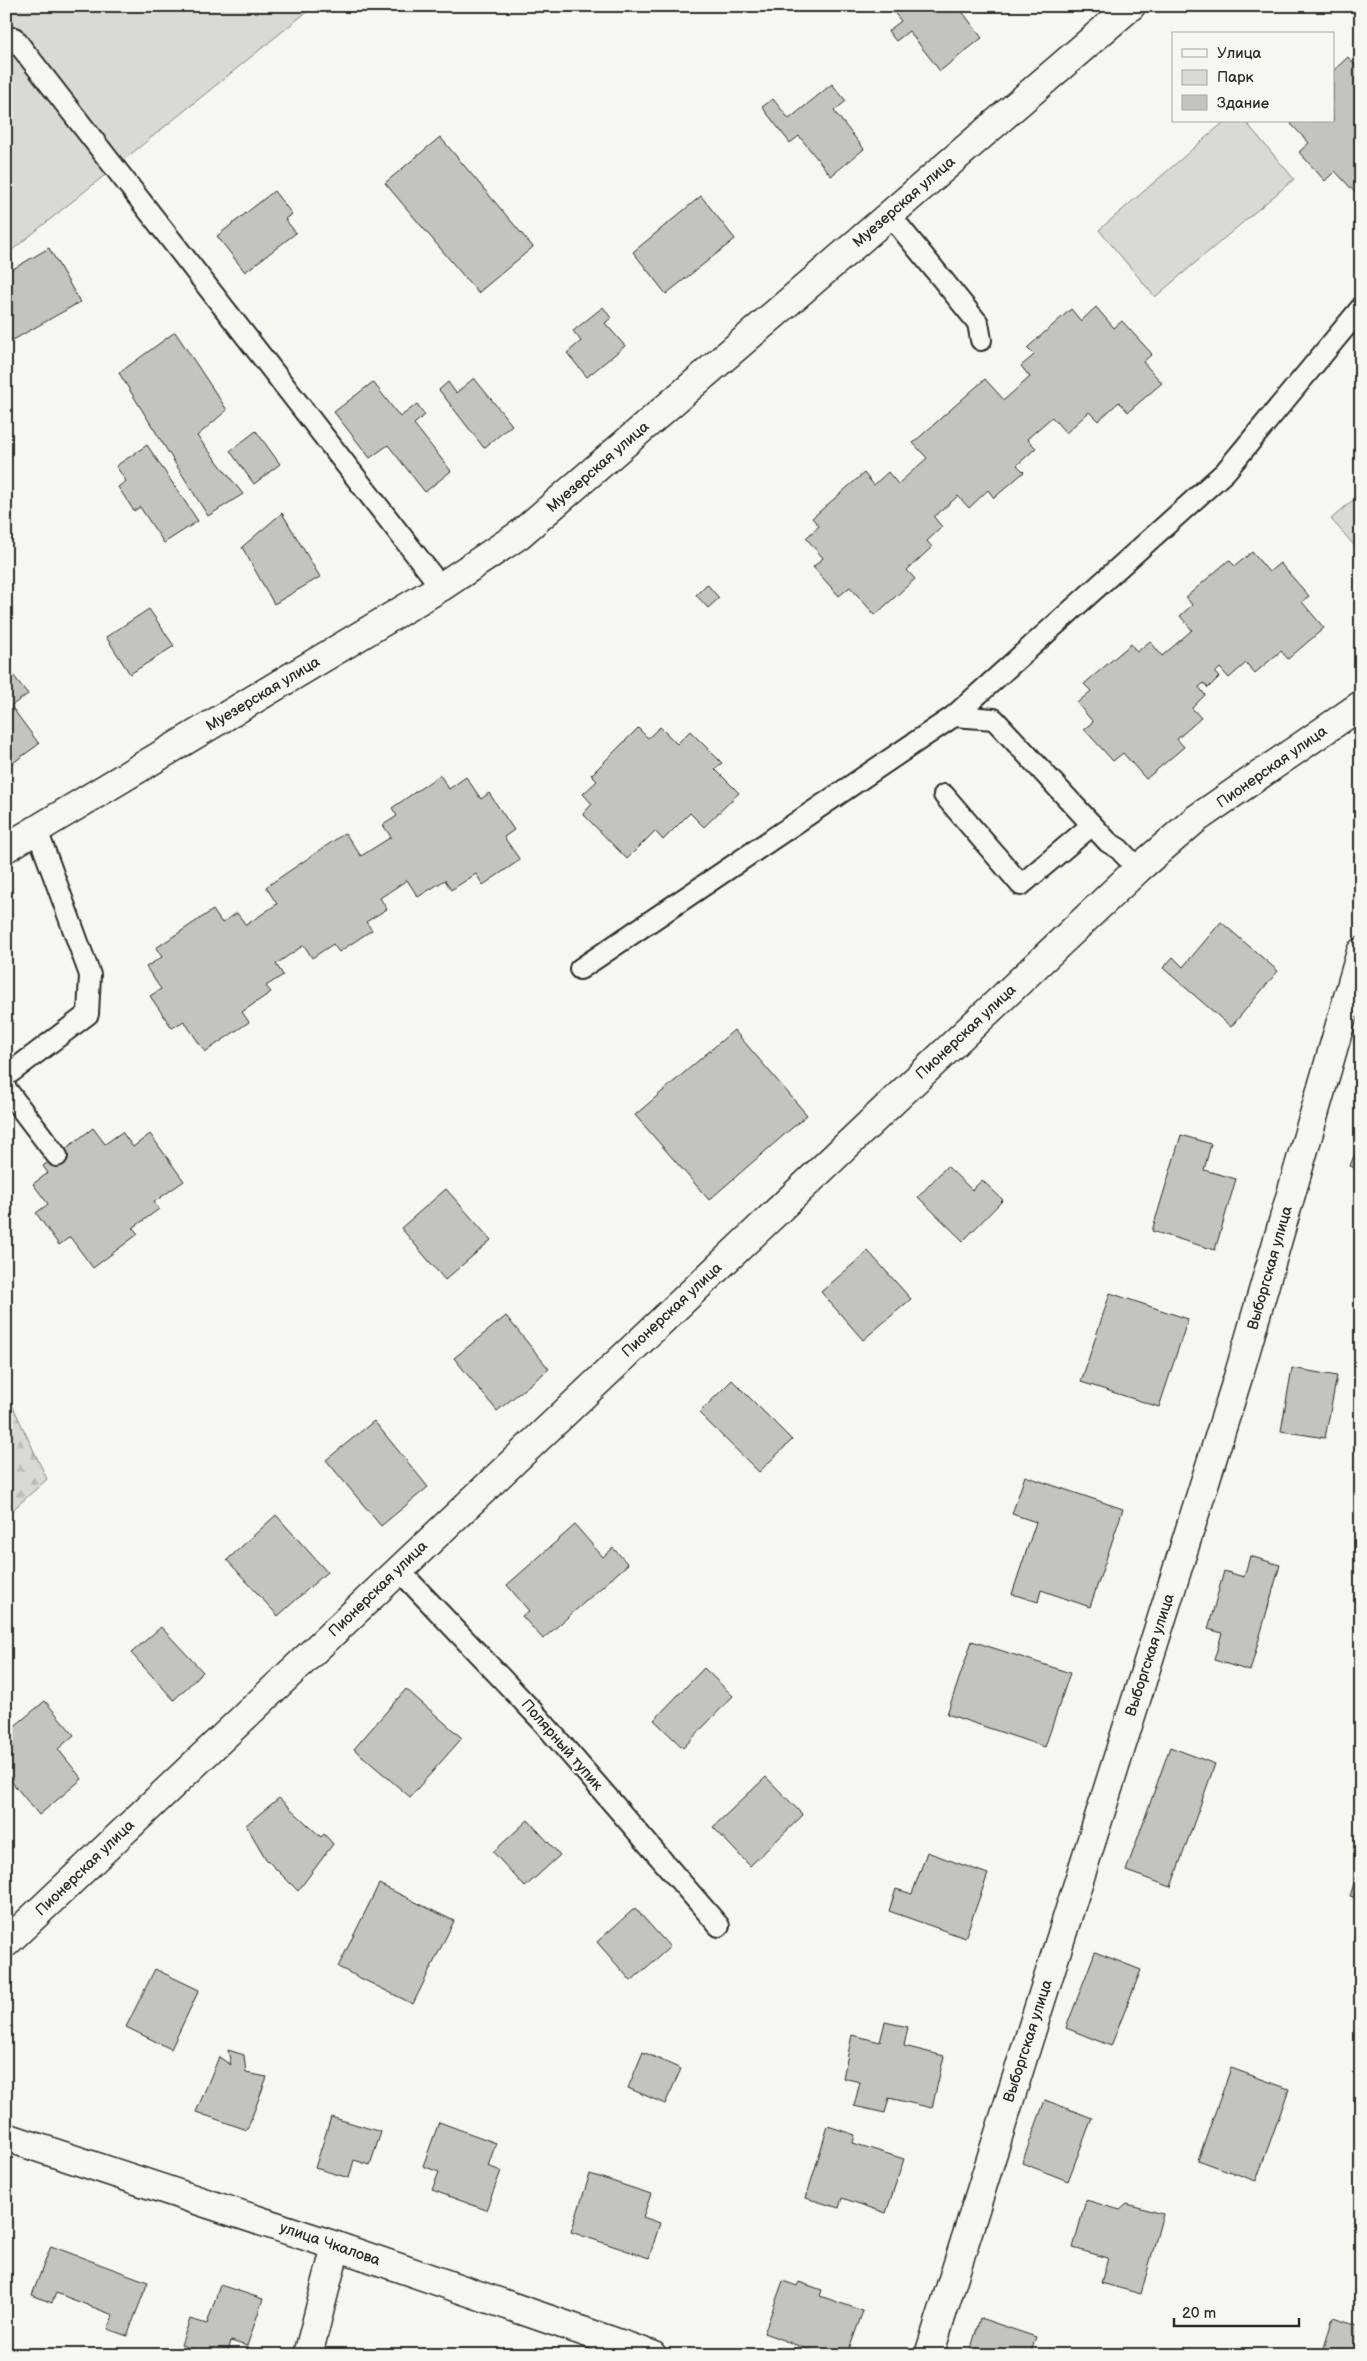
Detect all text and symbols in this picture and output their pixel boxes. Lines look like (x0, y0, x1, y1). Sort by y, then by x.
legend (1172, 32, 1334, 122)
text: Улица (1217, 44, 1262, 63)
text: Парк (1217, 68, 1254, 87)
text: Здание (1217, 94, 1269, 113)
street label: Муезерская улица (849, 152, 959, 252)
street label: Муезерская улица (543, 417, 653, 517)
street label: Муезерская улица (203, 652, 324, 736)
street label: Пионерская улица (1213, 722, 1331, 812)
street label: Пионерская улица (912, 980, 1020, 1083)
street label: Выборгская улица (1243, 1204, 1297, 1332)
street label: Пионерская улица (618, 1258, 726, 1361)
street label: Пионерская улица (324, 1537, 432, 1641)
street label: Выборгская улица (1121, 1591, 1179, 1719)
street label: Полярный тупик (517, 1695, 607, 1795)
street label: Пионерская улица (31, 1816, 139, 1920)
street label: Выборгская улица (999, 1977, 1057, 2105)
street label: улица Чкалова (277, 2218, 383, 2270)
scale bar (1174, 2296, 1300, 2328)
text: 20 m (1182, 2304, 1216, 2323)

